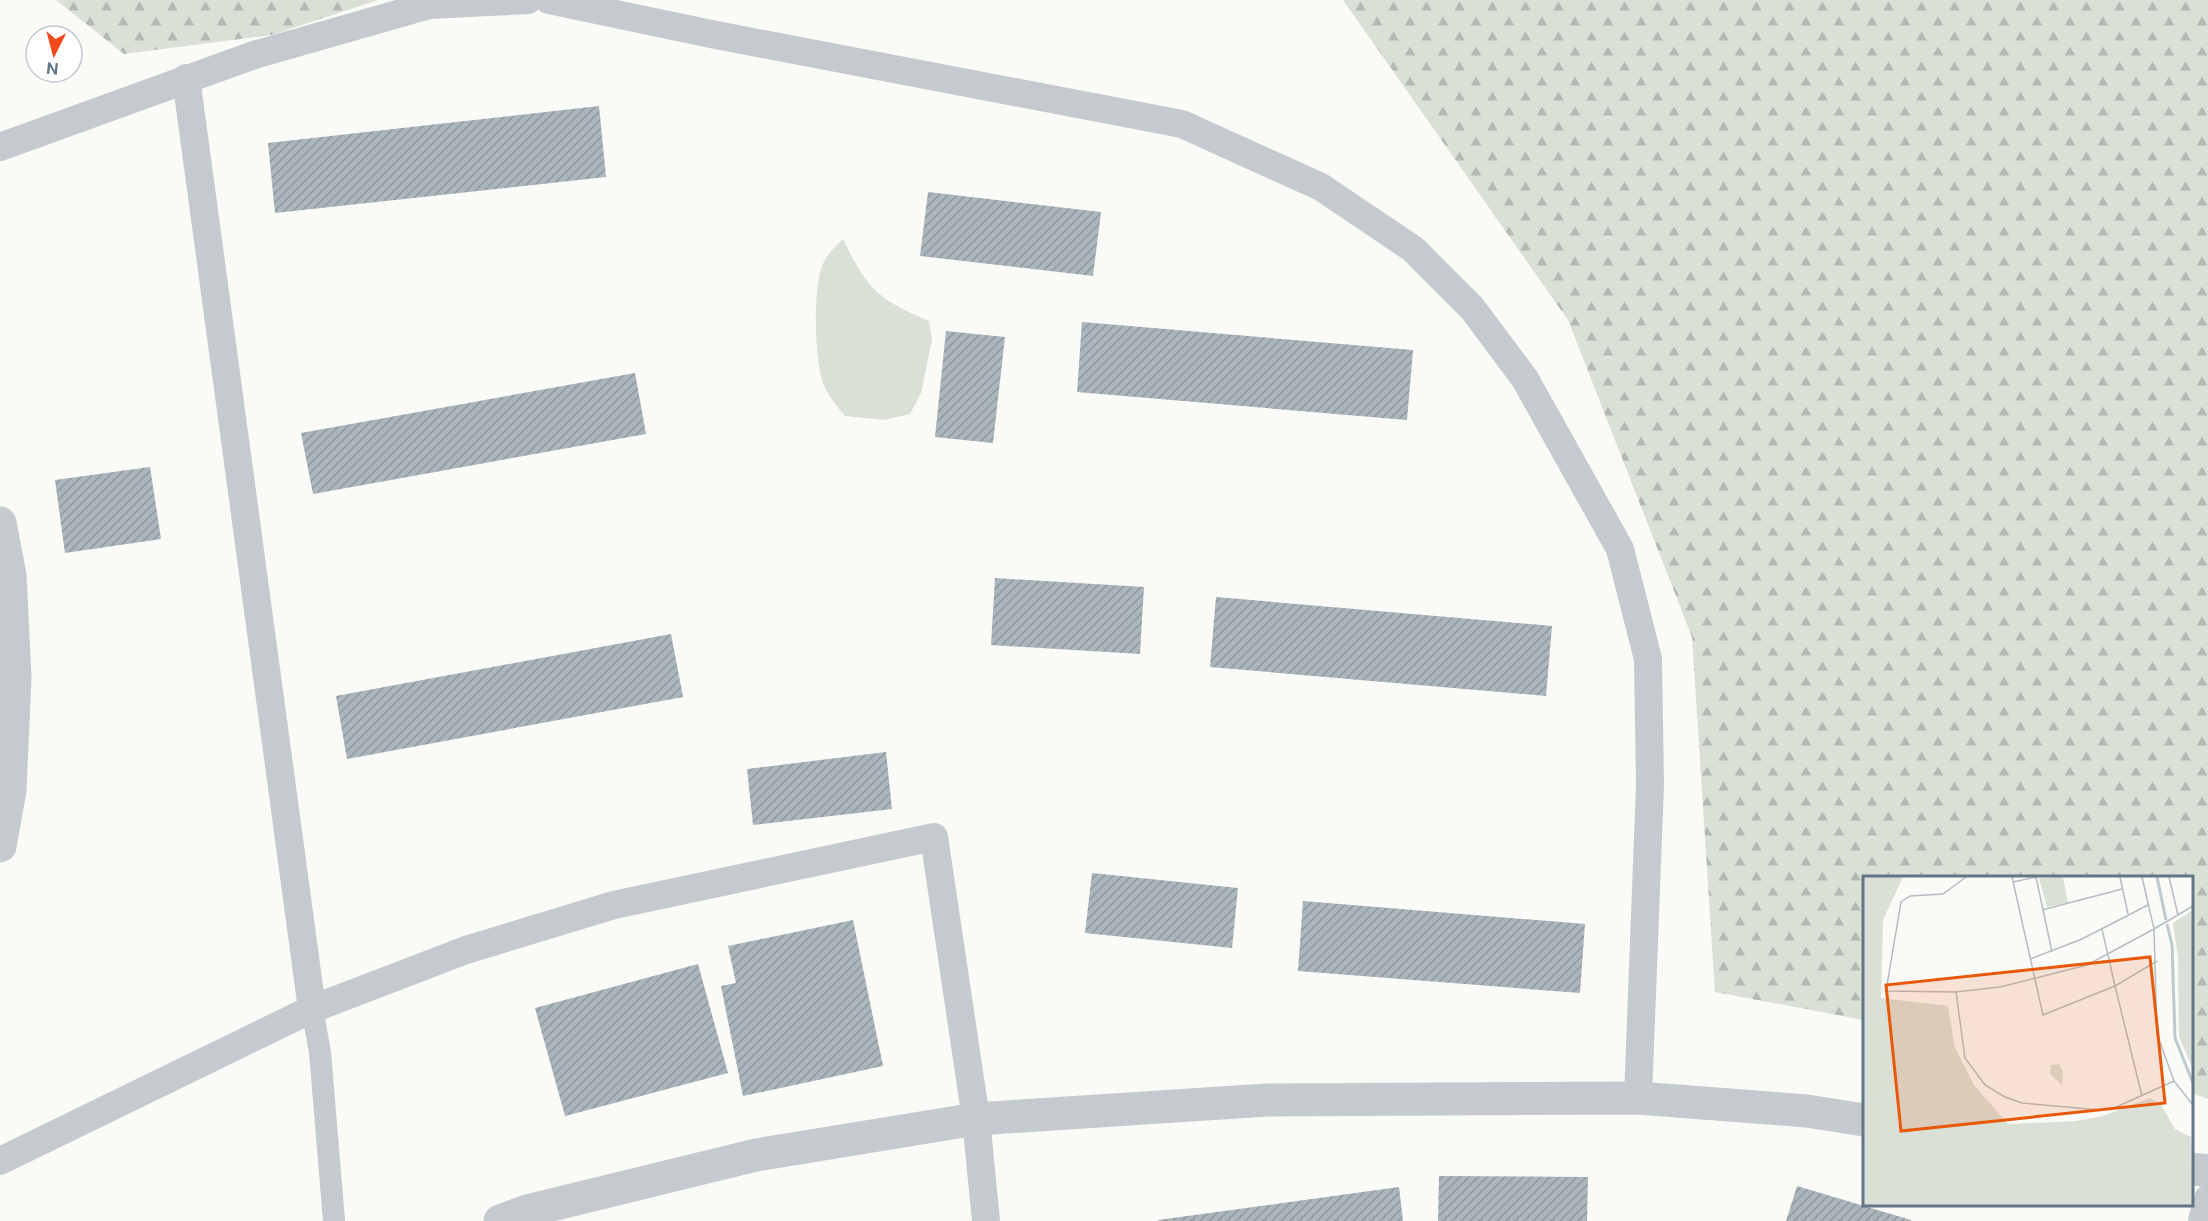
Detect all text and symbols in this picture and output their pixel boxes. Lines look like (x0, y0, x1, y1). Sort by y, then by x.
north arrow (24, 24, 84, 84)
text: N (45, 58, 60, 79)
inset map (1863, 876, 2193, 1206)

